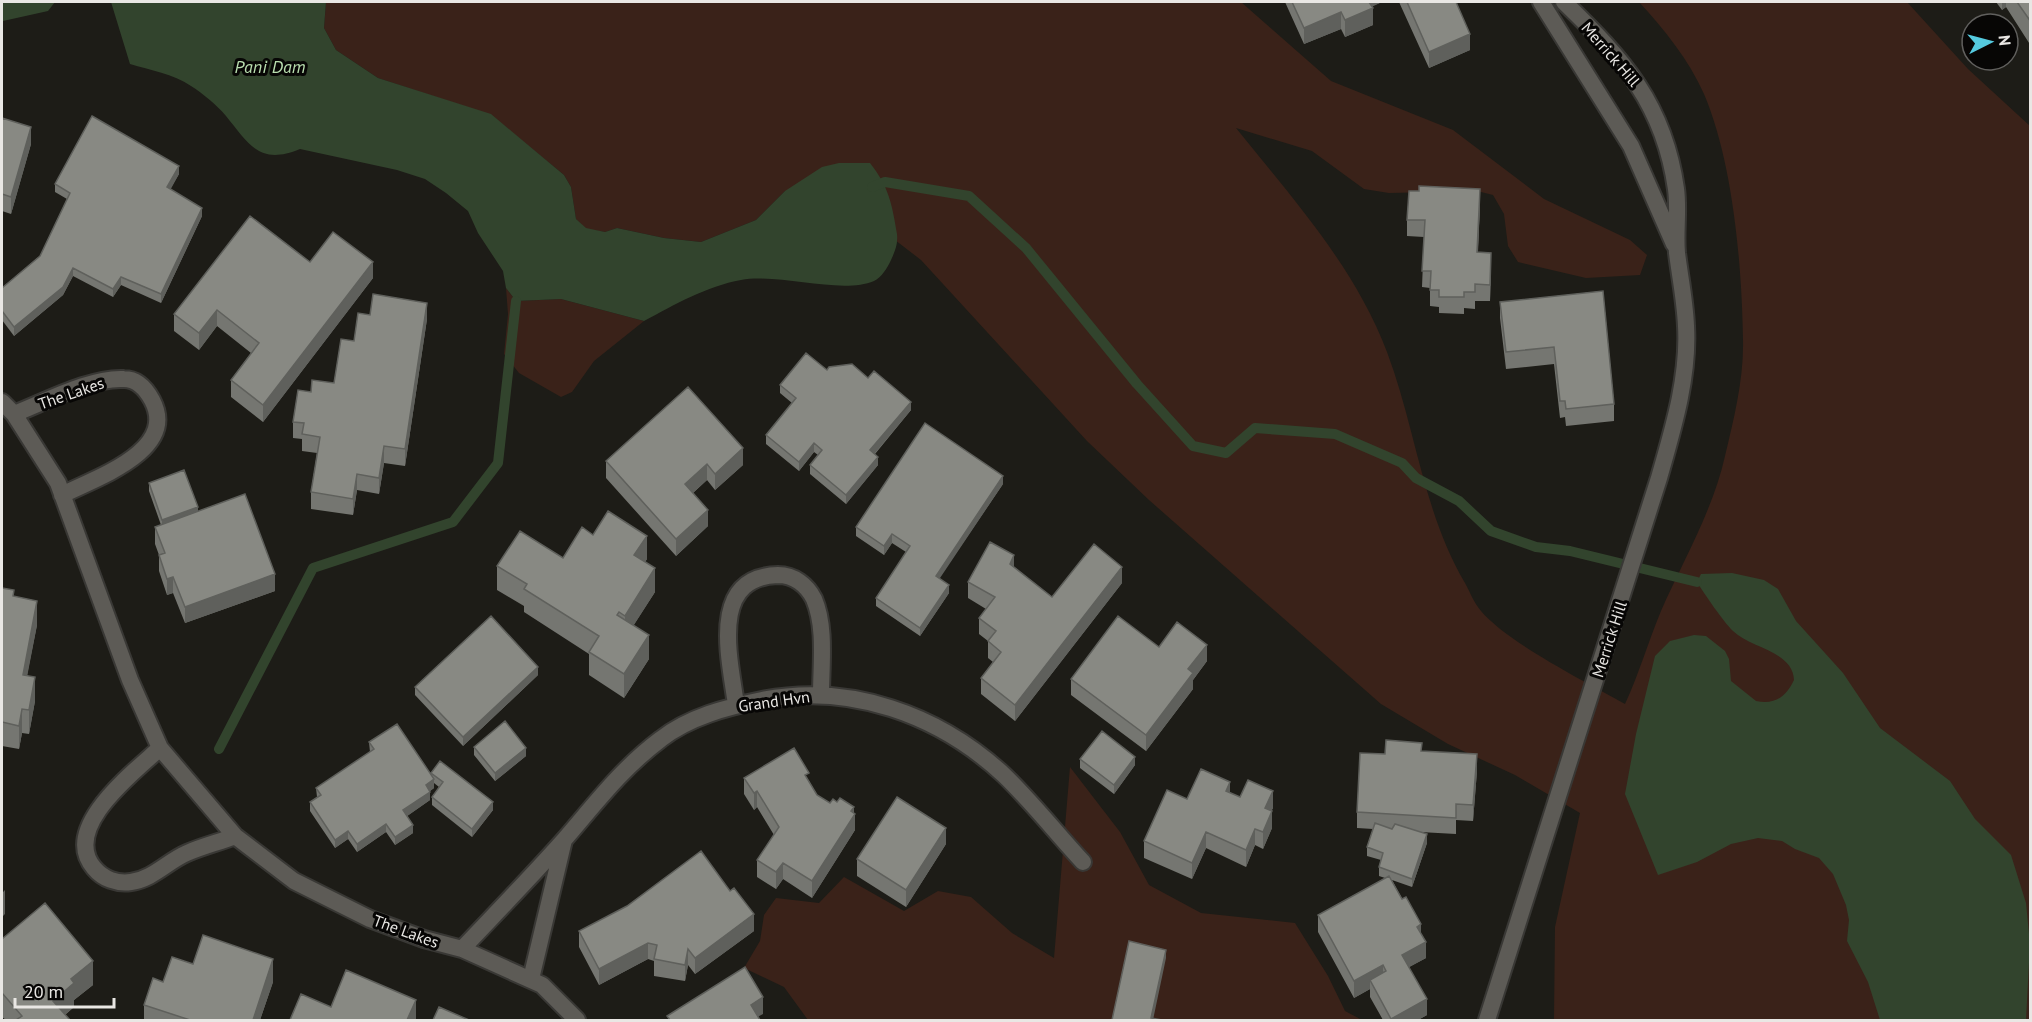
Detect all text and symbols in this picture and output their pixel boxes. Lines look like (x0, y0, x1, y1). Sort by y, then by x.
north arrow (1960, 12, 2020, 72)
street label: Merrick Hill (1578, 18, 1645, 91)
text: N (1994, 34, 2015, 47)
water label: Pani Dam (235, 55, 306, 78)
street label: The Lakes (35, 372, 107, 414)
street label: Merrick Hill (1587, 598, 1631, 680)
street label: Grand Hvn (737, 686, 811, 716)
street label: The Lakes (371, 910, 442, 952)
scale bar (15, 971, 114, 1009)
text: 20 m (24, 980, 63, 1003)

